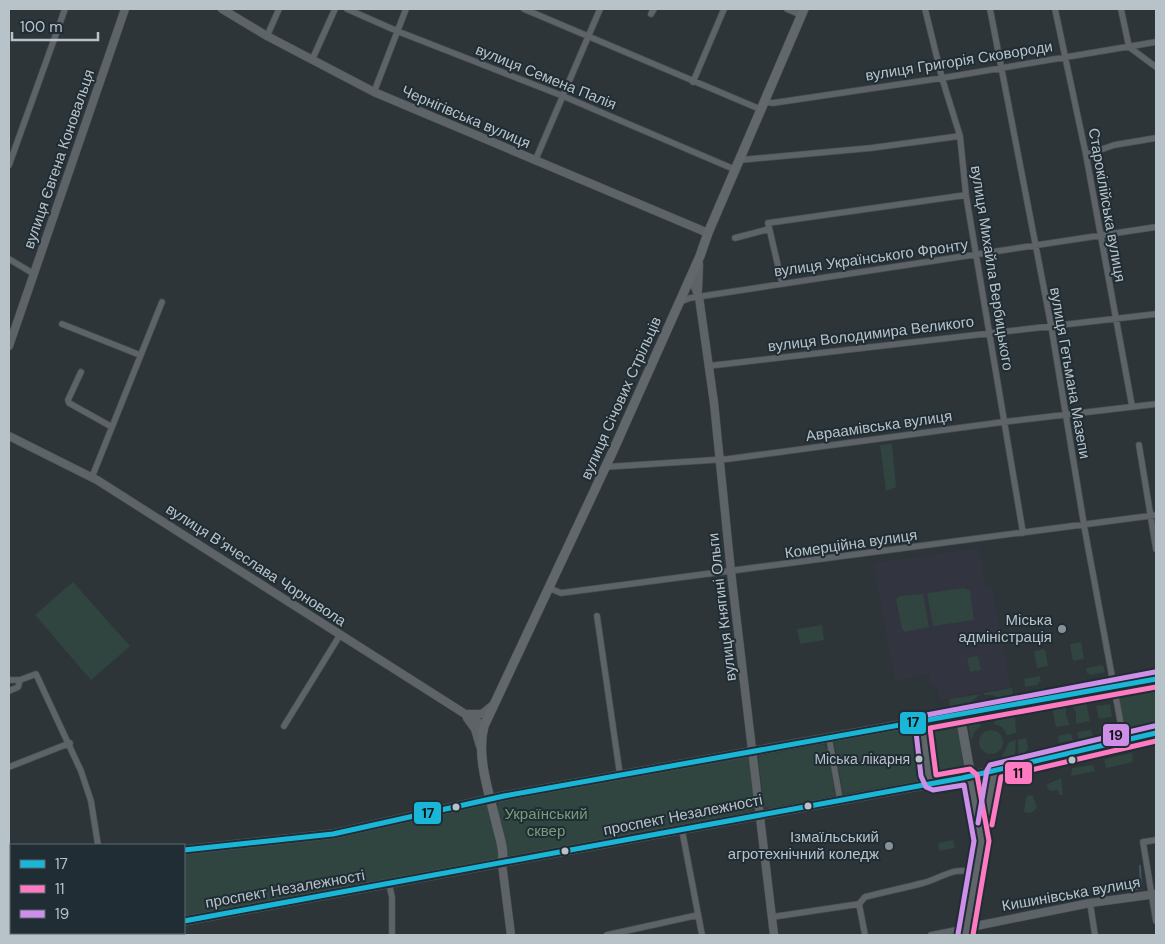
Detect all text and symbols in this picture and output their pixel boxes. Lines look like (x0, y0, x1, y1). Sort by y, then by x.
scale bar (12, 10, 99, 42)
text: 100 m (20, 17, 63, 37)
street label: вулиця Григорія Сковороди (864, 36, 1054, 86)
street label: вулиця Семена Палія (473, 40, 619, 114)
street label: вулиця Євгена Коновальця (19, 67, 99, 251)
street label: Чернігівська вулиця (399, 81, 533, 153)
street label: Старокілійська вулиця (1084, 126, 1130, 284)
street label: вулиця Михайла Вербицького (966, 164, 1018, 372)
street label: вулиця Українського Фронту (773, 234, 970, 282)
street label: вулиця Гетьмана Мазепи (1045, 286, 1095, 460)
street label: вулиця Володимира Великого (767, 311, 975, 357)
street label: вулиця Січових Стрільців (576, 313, 666, 483)
street label: Авраамівська вулиця (805, 406, 953, 446)
street label: вулиця Вʼячеслава Чорновола (162, 499, 351, 631)
street label: Комерційна вулиця (783, 525, 919, 563)
street label: вулиця Княгині Ольги (703, 532, 741, 682)
place label: Міська адміністрація (959, 610, 1053, 647)
marker: Міська адміністрація (1056, 623, 1068, 635)
line badge: 17 (899, 711, 927, 735)
text: 17 (907, 713, 920, 731)
line badge: 19 (1102, 723, 1130, 747)
text: 19 (1109, 726, 1123, 744)
place label: Міська лікарня (814, 750, 910, 768)
marker: Міська лікарня (914, 754, 924, 764)
unlabelled marker (1067, 755, 1077, 765)
line badge: 11 (1004, 761, 1033, 785)
text: 11 (1013, 764, 1023, 782)
street label: проспект Незалежності (602, 790, 764, 840)
line badge: 17 (413, 801, 442, 825)
unlabelled marker (803, 801, 813, 811)
unlabelled marker (451, 802, 461, 812)
text: 17 (422, 804, 435, 822)
park label: Український сквер (504, 804, 588, 841)
place label: Ізмаїльський агротехнічний коледж (728, 827, 879, 864)
marker: Ізмаїльський агротехнічний коледж (883, 840, 895, 852)
legend (10, 844, 185, 934)
unlabelled marker (560, 846, 570, 856)
text: 17 (55, 854, 68, 874)
street label: проспект Незалежності (204, 865, 366, 913)
street label: Кишинівська вулиця (1000, 872, 1142, 916)
text: 11 (55, 879, 64, 899)
text: 19 (55, 904, 69, 924)

